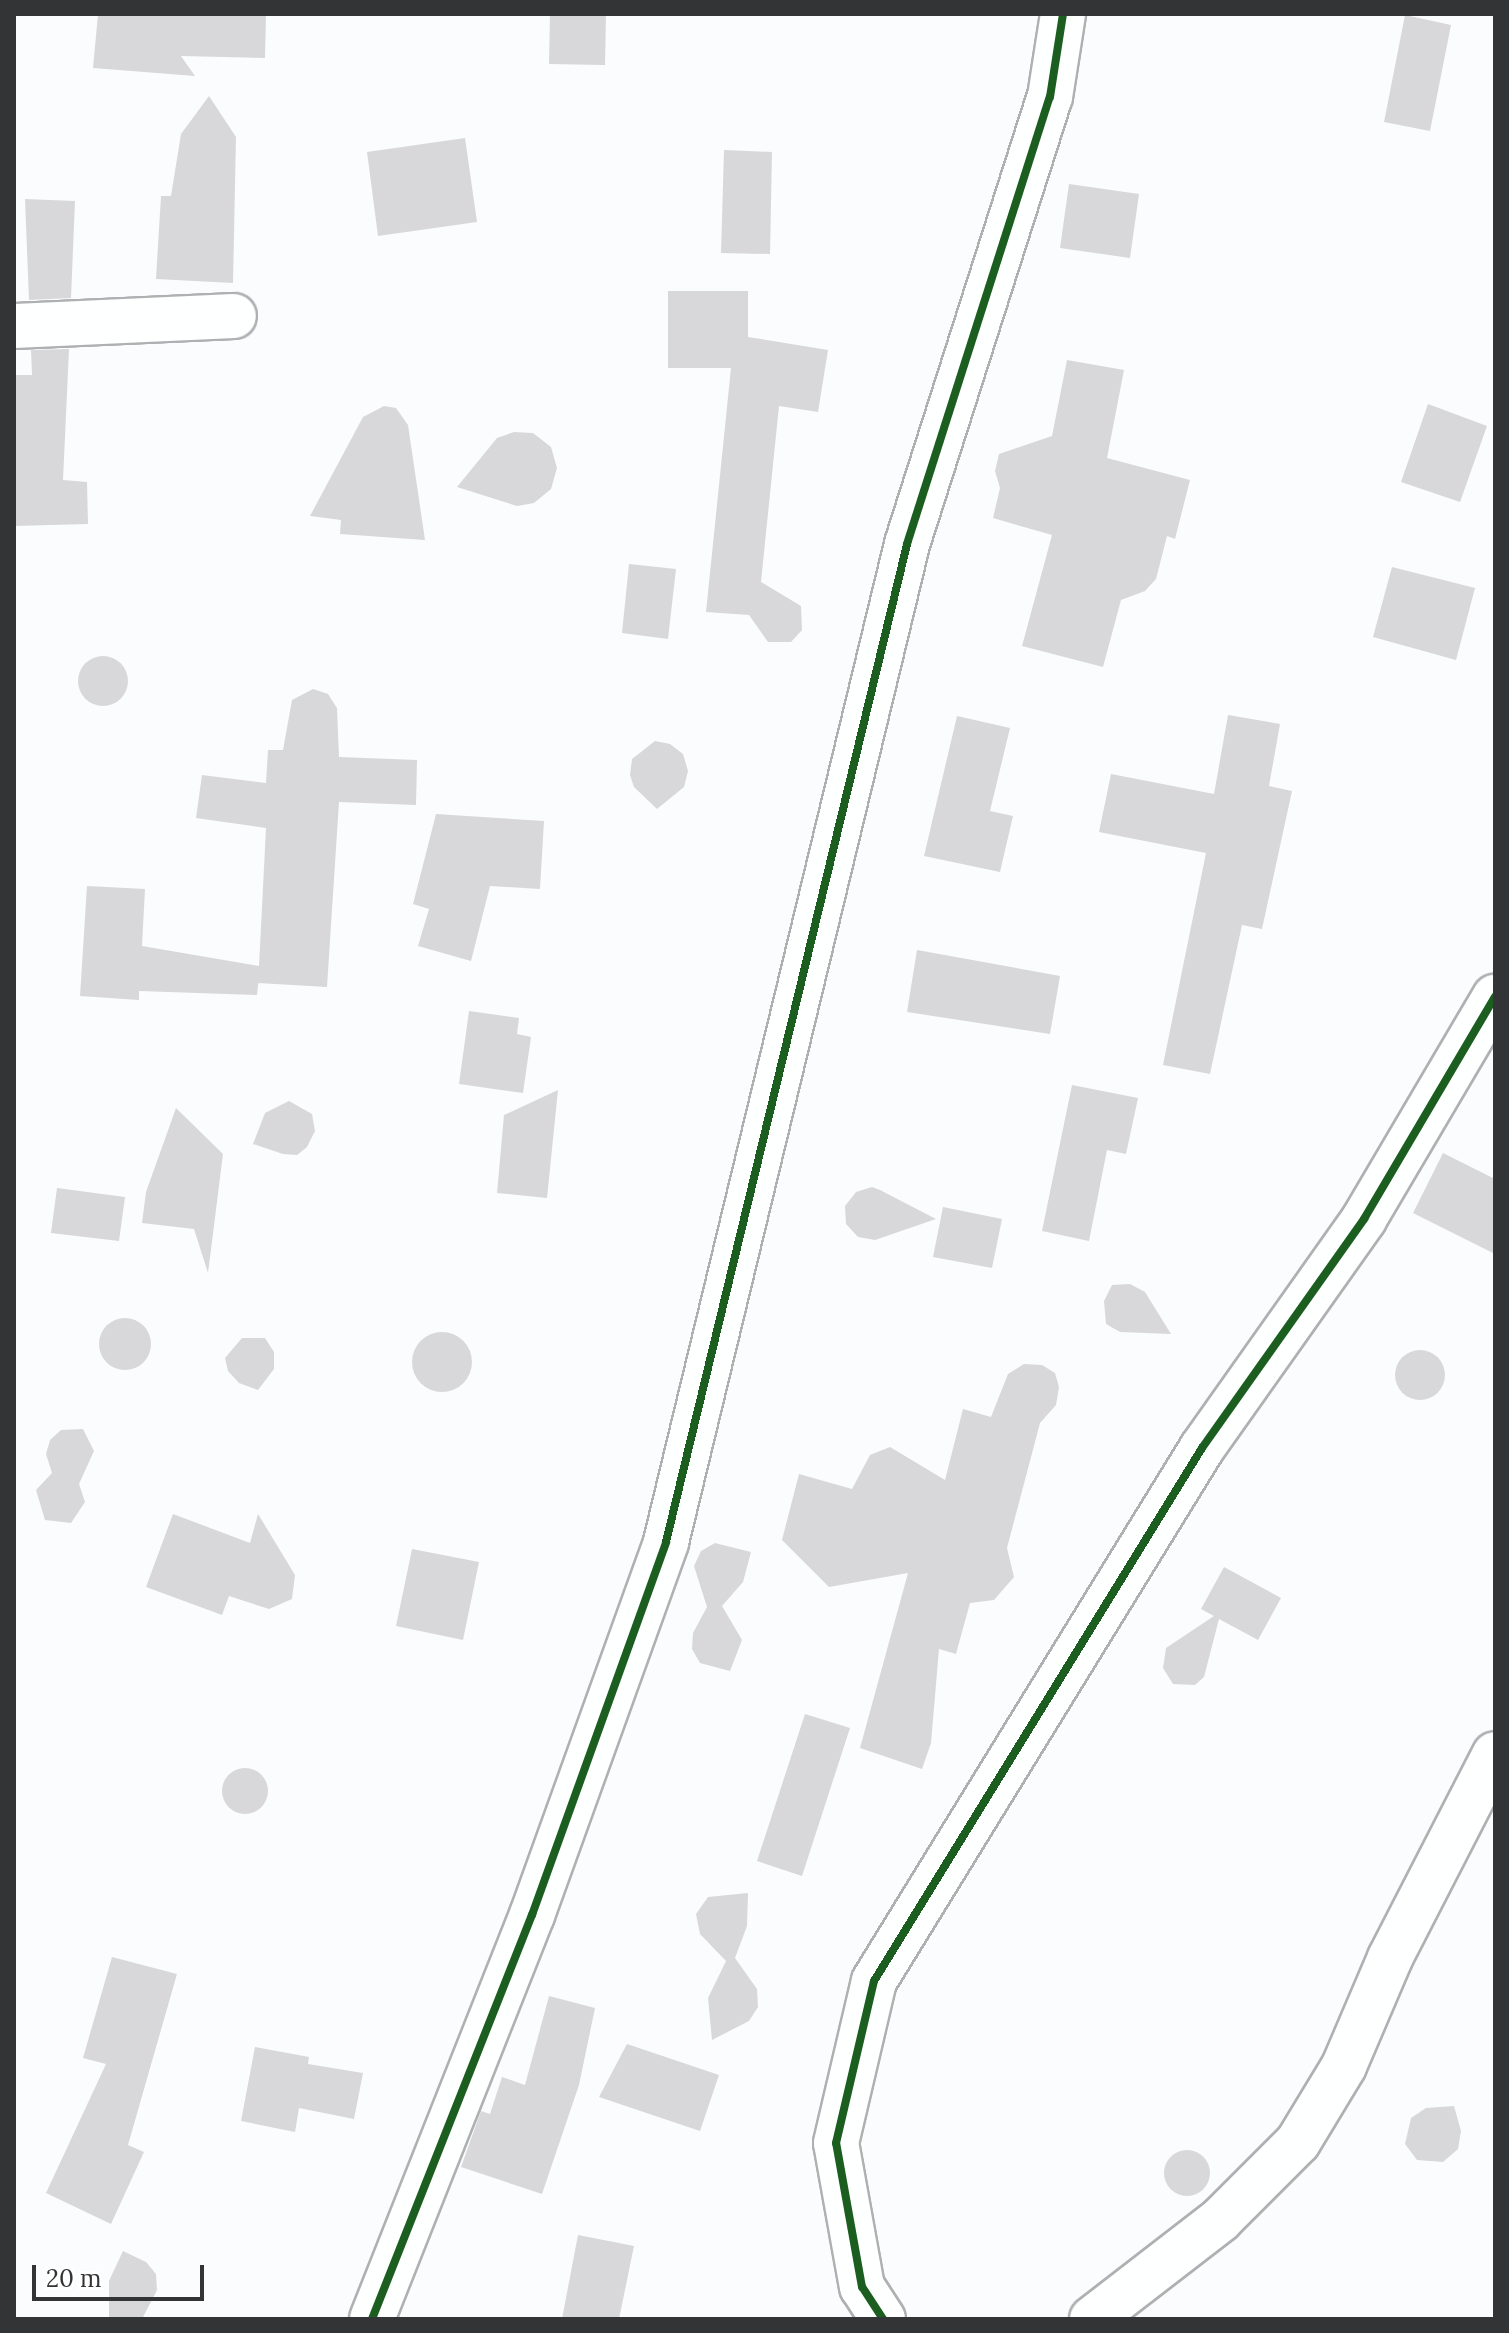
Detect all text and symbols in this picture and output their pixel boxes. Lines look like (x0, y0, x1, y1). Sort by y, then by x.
scale bar (36, 2249, 208, 2299)
text: 20 m (46, 2263, 102, 2294)

